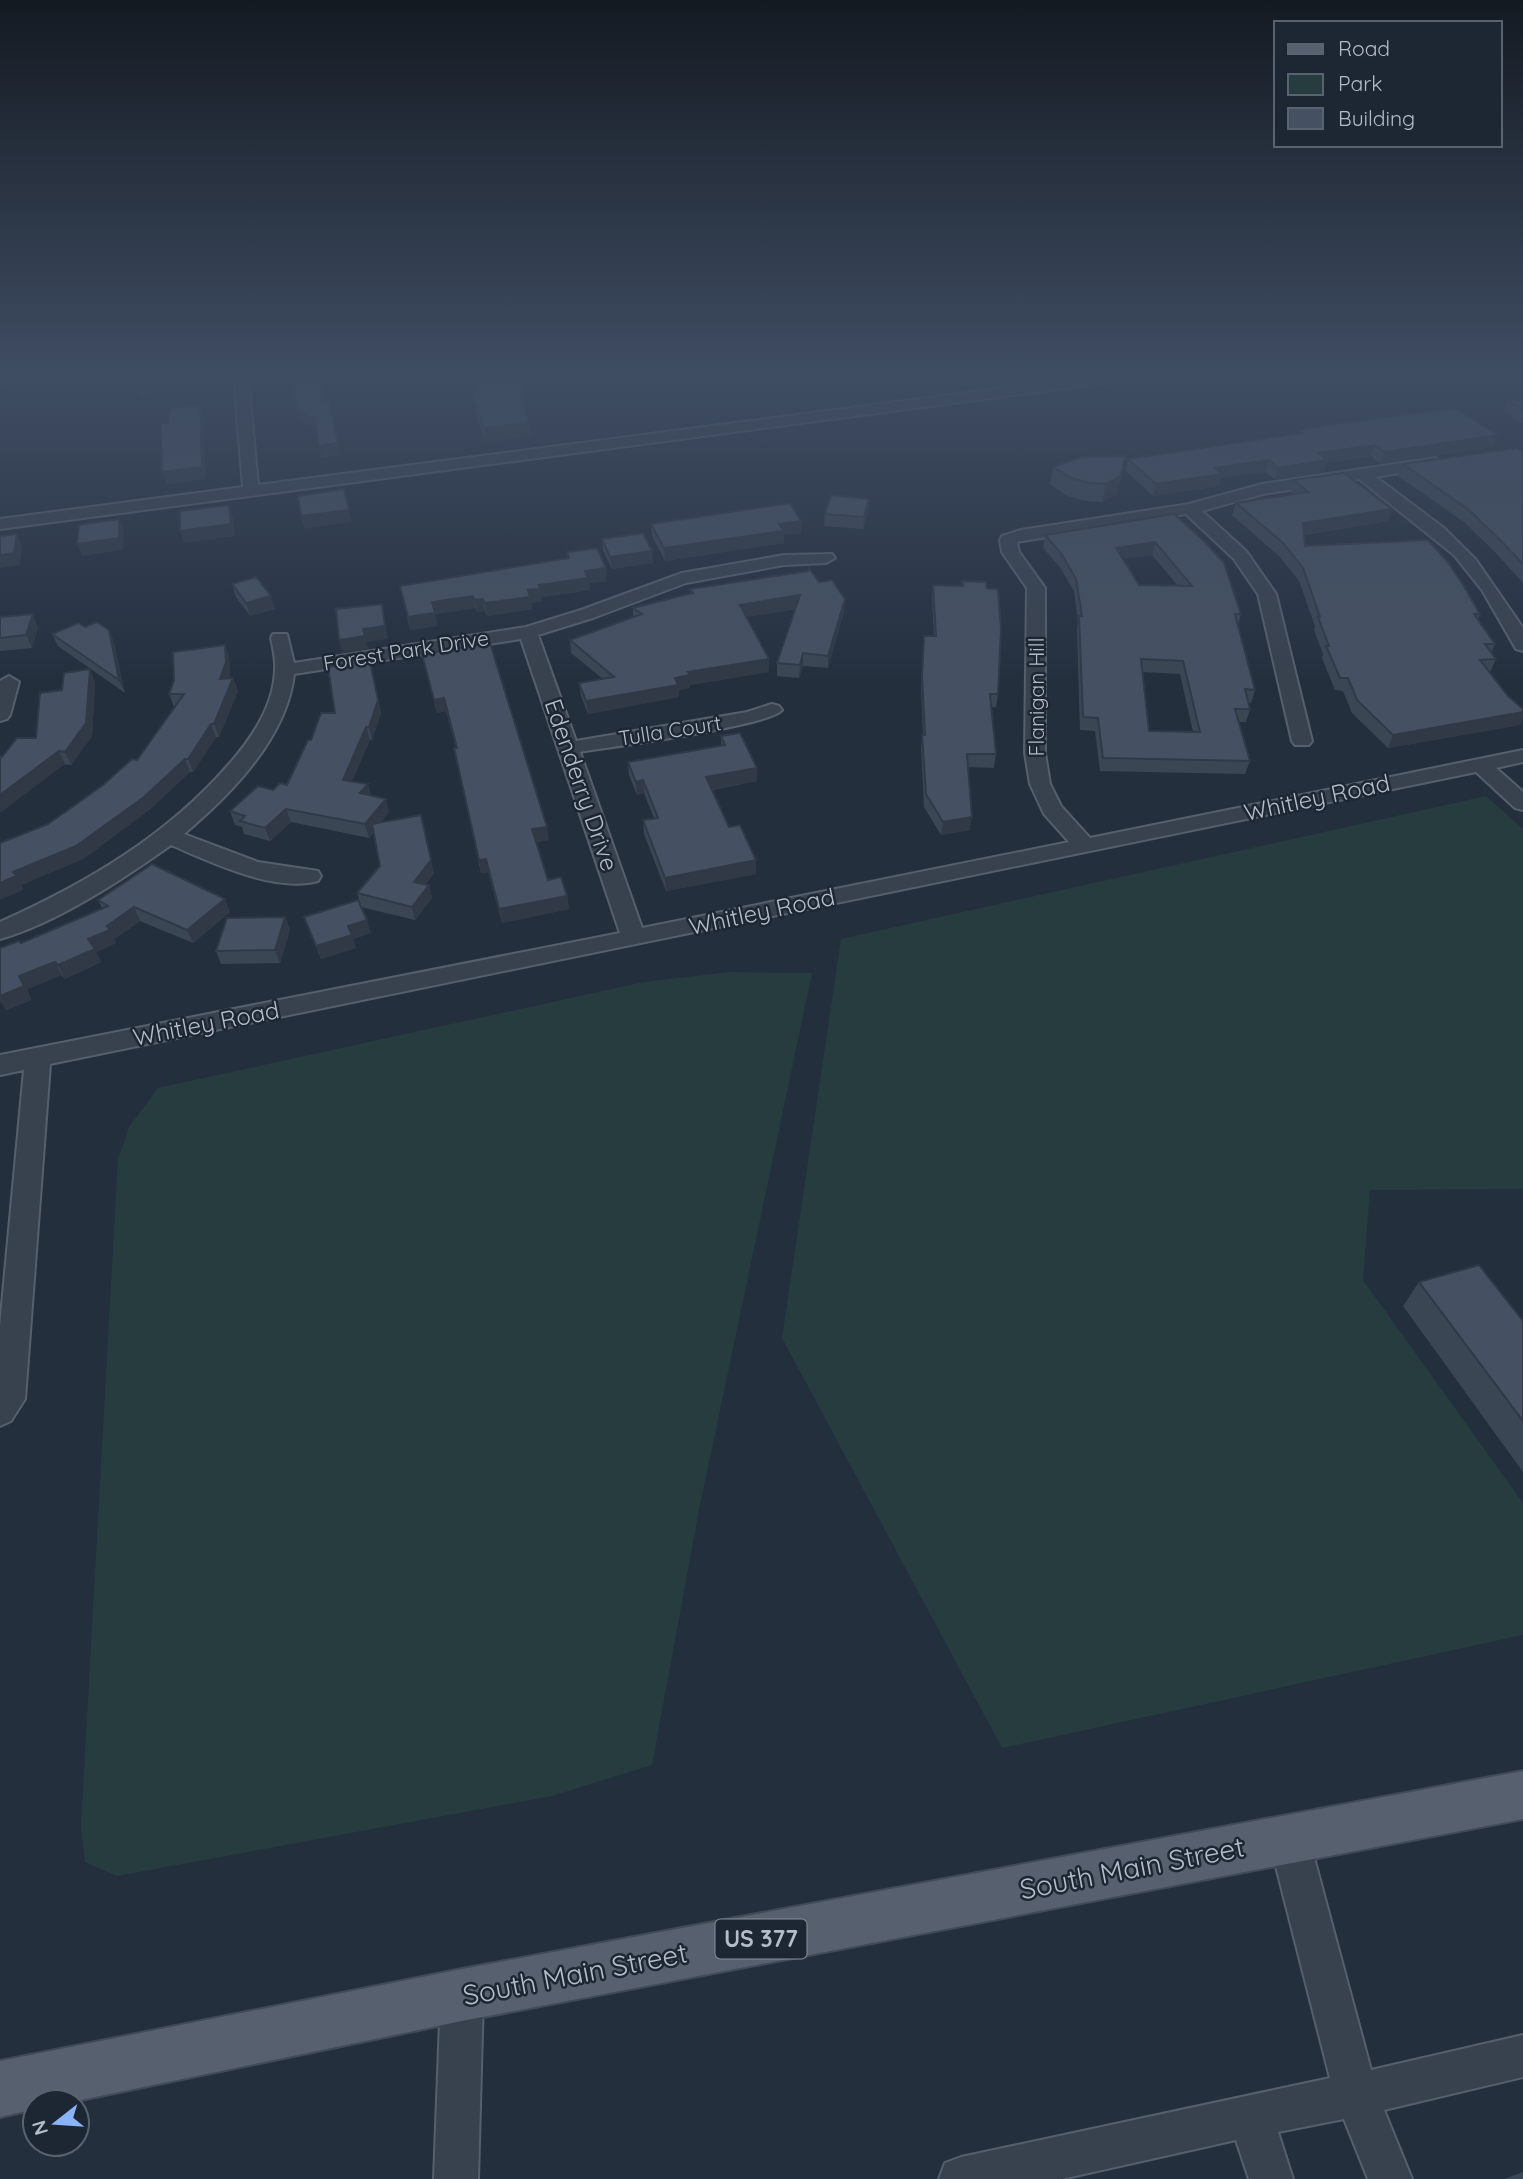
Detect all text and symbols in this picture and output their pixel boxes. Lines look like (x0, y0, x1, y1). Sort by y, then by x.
legend (1274, 21, 1502, 147)
text: Road (1338, 35, 1390, 61)
text: Park (1338, 70, 1382, 96)
text: Building (1338, 105, 1415, 131)
street label: Forest Park Drive (321, 624, 490, 676)
street label: Flanigan Hill (1023, 638, 1049, 756)
street label: Edenderry Drive (538, 695, 625, 875)
street label: Tulla Court (617, 709, 723, 751)
street label: Whitley Road (1241, 767, 1393, 827)
street label: Whitley Road (686, 881, 838, 941)
street label: Whitley Road (130, 994, 282, 1052)
street label: South Main Street (1017, 1829, 1247, 1906)
road number: US 377 (716, 1920, 806, 1958)
street label: South Main Street (460, 1935, 690, 2012)
north arrow (21, 2088, 91, 2158)
text: N (26, 2118, 53, 2138)

